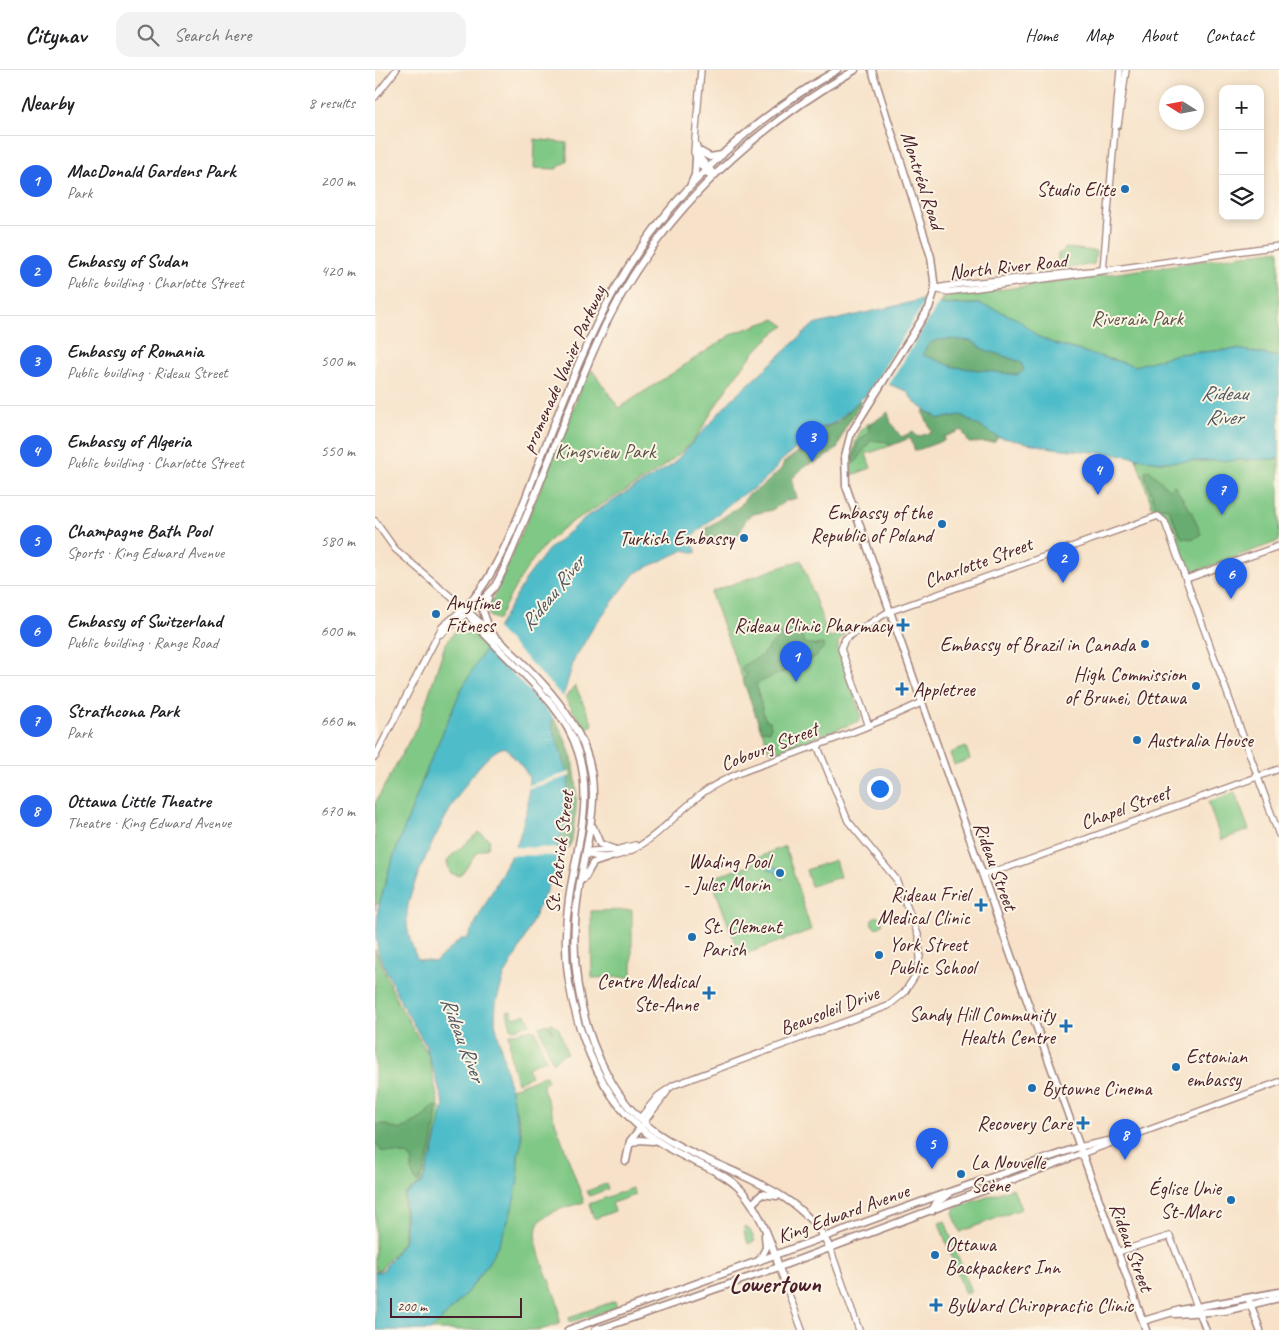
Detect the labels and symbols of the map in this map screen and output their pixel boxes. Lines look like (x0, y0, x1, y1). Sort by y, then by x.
north arrow (1159, 85, 1204, 130)
street label: Montréal Road (895, 128, 951, 235)
place label: Studio Elite (1037, 177, 1116, 202)
marker: Studio Elite (1119, 183, 1131, 195)
street label: North River Road (948, 248, 1071, 285)
street label: promenade Vanier Parkway (515, 281, 612, 457)
park label: Riverain Park (1091, 306, 1184, 331)
water label: Rideau River (1201, 380, 1251, 430)
pin: 3 (796, 421, 828, 462)
park label: Kingsview Park (555, 439, 657, 464)
pin: 4 (1082, 454, 1114, 495)
pin: 7 (1206, 474, 1238, 515)
place label: Embassy of the Republic of Poland (810, 500, 935, 548)
marker: Embassy of the Republic of Poland (936, 518, 948, 530)
place label: Turkish Embassy (619, 526, 736, 551)
street label: Charlotte Street (921, 531, 1038, 594)
marker: Turkish Embassy (738, 532, 750, 544)
pin: 2 (1047, 542, 1079, 583)
water label: Rideau River (514, 548, 592, 635)
pin: 6 (1215, 558, 1247, 599)
place label: Anytime Fitness (446, 590, 501, 638)
marker: Anytime Fitness (430, 608, 442, 620)
place label: Rideau Clinic Pharmacy (734, 613, 894, 638)
marker: Rideau Clinic Pharmacy (896, 618, 910, 632)
place label: Embassy of Brazil in Canada (940, 632, 1137, 657)
marker: Embassy of Brazil in Canada (1139, 638, 1151, 650)
pin: 1 (780, 641, 812, 682)
place label: High Commission of Brunei, Ottawa (1065, 662, 1188, 710)
place label: Appletree (913, 677, 976, 702)
marker: High Commission of Brunei, Ottawa (1190, 680, 1202, 692)
marker: Appletree (895, 682, 909, 696)
street label: Cobourg Street (717, 715, 825, 776)
place label: Australia House (1147, 728, 1254, 753)
marker: Australia House (1131, 734, 1143, 746)
your location (867, 776, 893, 802)
street label: Chapel Street (1077, 779, 1176, 835)
street label: St. Patrick Street (540, 787, 580, 915)
street label: Rideau Street (968, 818, 1024, 916)
place label: Wading Pool - Jules Morin (682, 849, 774, 897)
marker: Wading Pool - Jules Morin (774, 867, 786, 879)
place label: Rideau Friel Medical Clinic (877, 882, 974, 930)
marker: Rideau Friel Medical Clinic (974, 898, 988, 912)
place label: St. Clement Parish (702, 914, 784, 962)
marker: St. Clement Parish (686, 931, 698, 943)
place label: York Street Public School (889, 932, 980, 980)
marker: York Street Public School (873, 949, 885, 961)
place label: Centre Medical Ste-Anne (597, 969, 702, 1017)
street label: Beausoleil Drive (776, 980, 884, 1041)
marker: Centre Medical Ste-Anne (702, 986, 716, 1000)
water label: Rideau River (435, 993, 492, 1088)
place label: Sandy Hill Community Health Centre (909, 1002, 1057, 1050)
marker: Sandy Hill Community Health Centre (1059, 1019, 1073, 1033)
place label: Estonian embassy (1186, 1044, 1248, 1092)
marker: Estonian embassy (1170, 1061, 1182, 1073)
place label: Bytowne Cinema (1042, 1076, 1153, 1101)
marker: Bytowne Cinema (1026, 1082, 1038, 1094)
place label: Recovery Care (977, 1111, 1073, 1136)
marker: Recovery Care (1076, 1116, 1090, 1130)
pin: 8 (1109, 1119, 1141, 1160)
pin: 5 (916, 1128, 948, 1169)
place label: La Nouvelle Scène (971, 1150, 1047, 1198)
marker: La Nouvelle Scène (955, 1168, 967, 1180)
place label: Église Unie St-Marc (1149, 1176, 1222, 1224)
street label: King Edward Avenue (774, 1178, 914, 1249)
marker: Église Unie St-Marc (1225, 1194, 1237, 1206)
street label: Rideau Street (1104, 1199, 1160, 1297)
place label: Ottawa Backpackers Inn (945, 1232, 1061, 1280)
marker: Ottawa Backpackers Inn (929, 1249, 941, 1261)
district label: Lowertown (729, 1268, 821, 1300)
place label: ByWard Chiropractic Clinic (947, 1293, 1134, 1318)
scale bar (390, 1295, 523, 1318)
marker: ByWard Chiropractic Clinic (929, 1298, 943, 1312)

